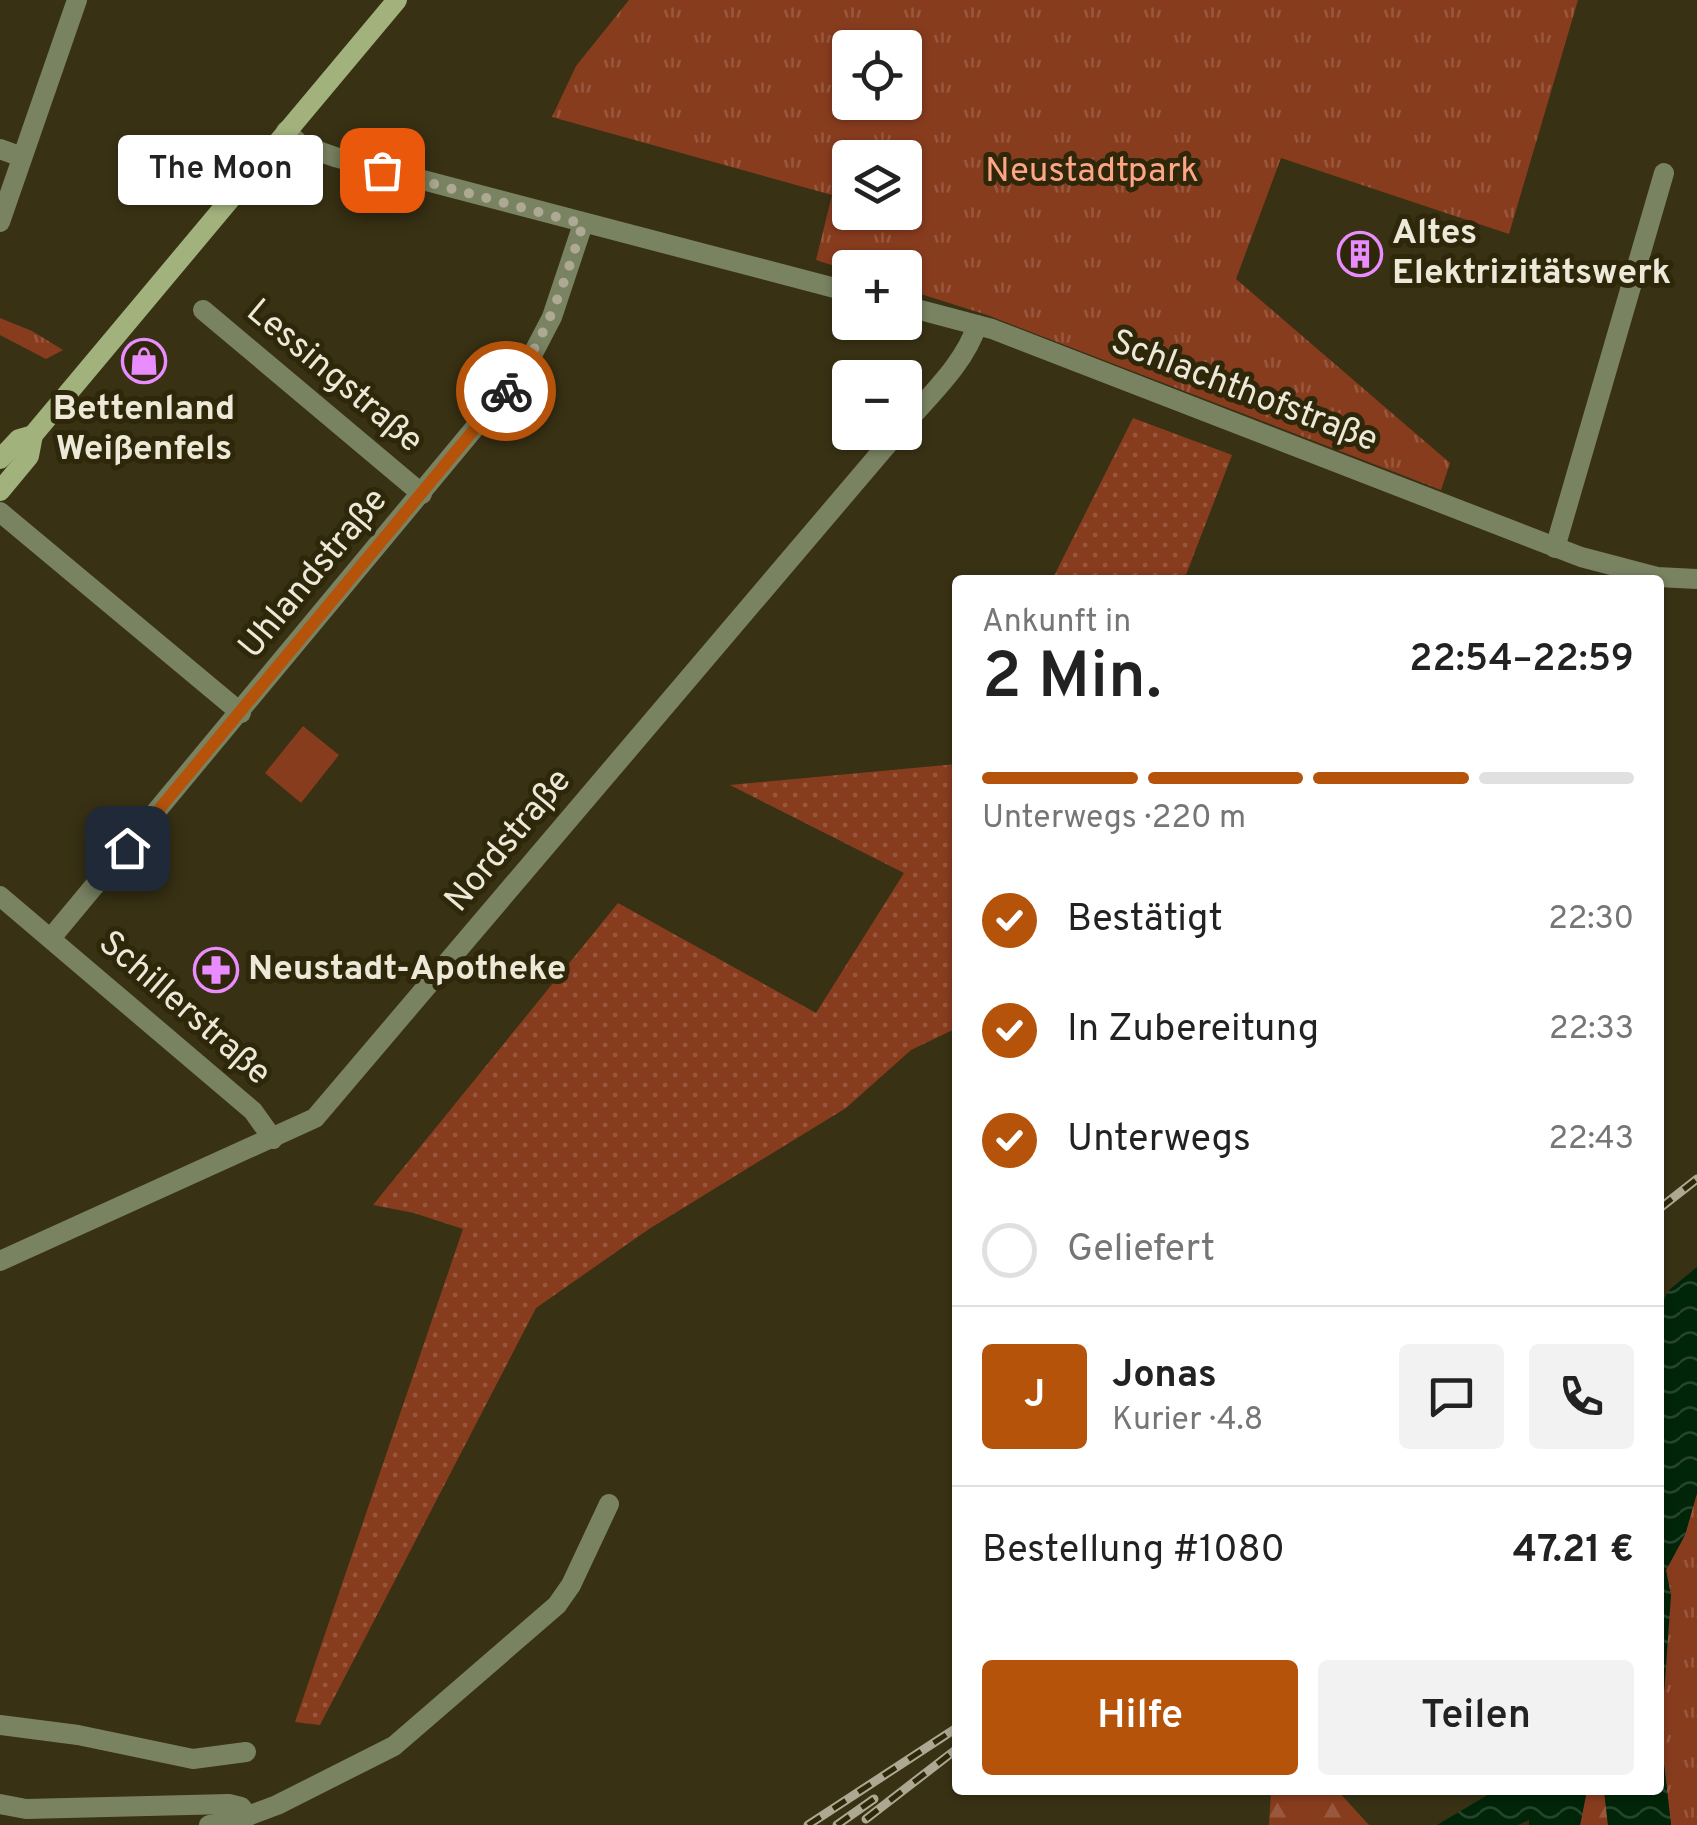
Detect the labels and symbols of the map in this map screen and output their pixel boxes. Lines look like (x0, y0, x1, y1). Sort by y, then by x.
pin (340, 128, 425, 213)
callout: The Moon (117, 135, 322, 205)
park label: Neustadtpark (985, 150, 1199, 194)
place label: Altes Elektrizitätswerk (1392, 212, 1671, 296)
building icon: Altes Elektrizitätswerk (1337, 231, 1383, 277)
street label: Lessingstraße (237, 290, 431, 464)
street label: Schlachthofstraße (1104, 321, 1384, 463)
shop icon: Bettenland Weißenfels (121, 338, 167, 384)
courier (456, 341, 556, 441)
place label: Bettenland Weißenfels (53, 388, 235, 472)
street label: Uhlandstraße (230, 480, 398, 668)
street label: Nordstraße (436, 760, 582, 922)
pin (85, 806, 170, 891)
street label: Schillerstraße (89, 922, 279, 1096)
pharmacy icon: Neustadt-Apotheke (193, 947, 239, 993)
place label: Neustadt-Apotheke (248, 948, 566, 992)

